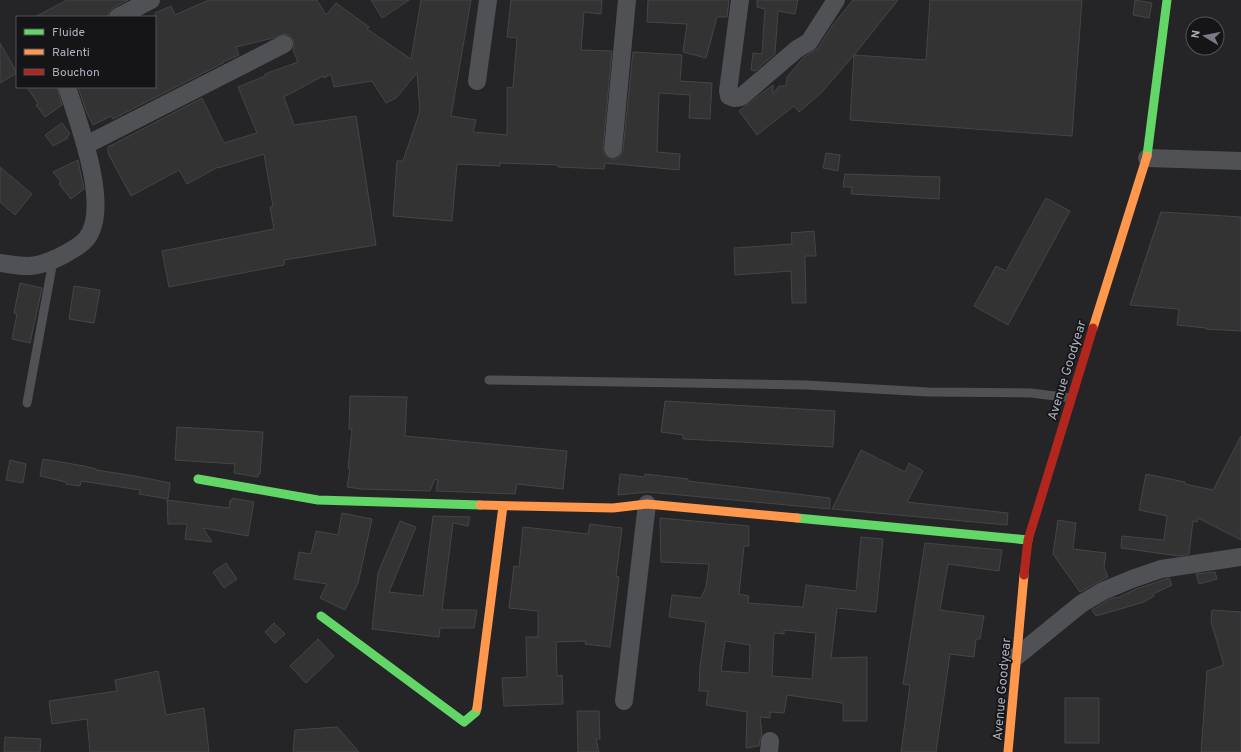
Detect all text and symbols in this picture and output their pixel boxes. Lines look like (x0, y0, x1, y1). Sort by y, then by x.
legend (16, 16, 156, 88)
north arrow (1185, 16, 1225, 56)
text: Fluide (52, 25, 85, 41)
text: N (1189, 29, 1204, 40)
text: Ralenti (52, 45, 90, 61)
text: Bouchon (52, 65, 100, 81)
street label: Avenue Goodyear (1045, 319, 1091, 422)
street label: Avenue Goodyear (991, 637, 1015, 741)

